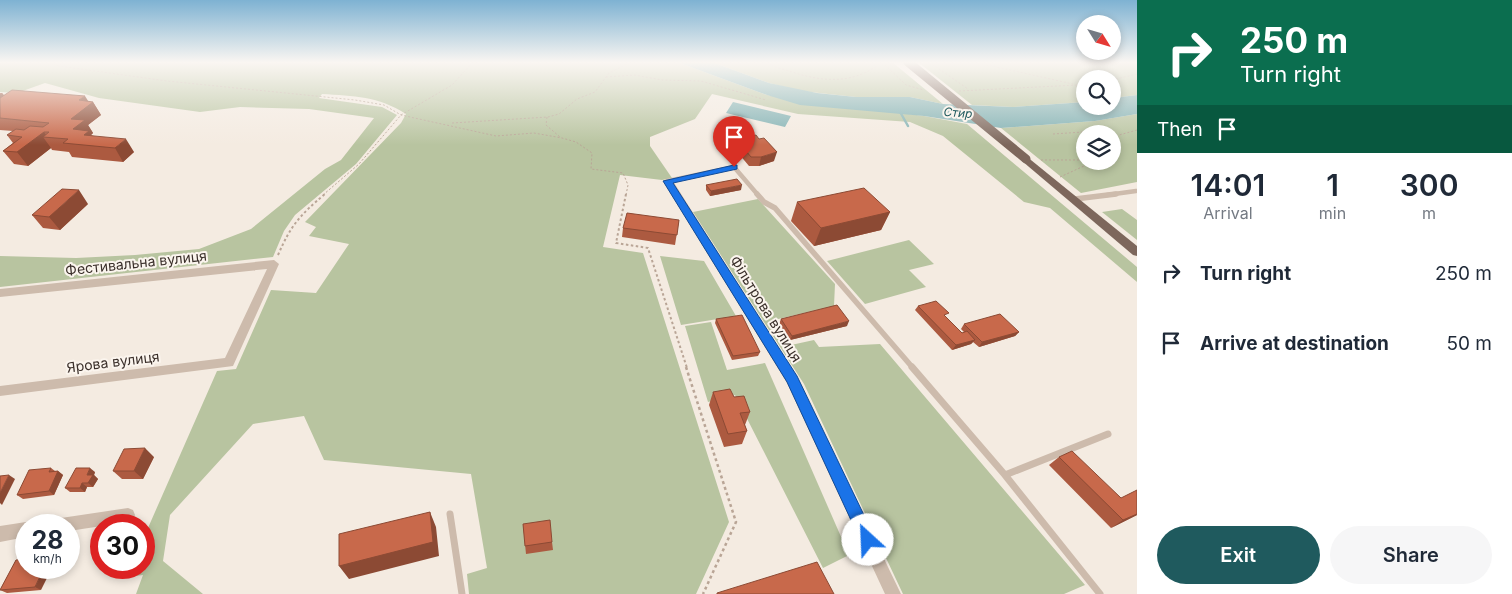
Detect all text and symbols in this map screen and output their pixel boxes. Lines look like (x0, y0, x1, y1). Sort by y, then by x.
north arrow (1076, 15, 1121, 60)
map controls (1076, 15, 1121, 170)
text: 250 m (1240, 19, 1348, 61)
icon: right (1157, 20, 1222, 85)
text: Turn right (1240, 61, 1341, 87)
button: search (1076, 70, 1121, 115)
water label: Стир (943, 104, 973, 121)
icon: arrive (1213, 115, 1241, 143)
pin (713, 116, 755, 167)
text: Then (1157, 118, 1203, 141)
icon: arrive (720, 123, 748, 151)
button: layers (1076, 125, 1121, 170)
text: 14:01 (1191, 167, 1265, 203)
text: 1 (1326, 167, 1339, 203)
text: 300 (1400, 167, 1458, 203)
text: Arrival (1203, 203, 1253, 223)
text: min (1319, 203, 1346, 223)
text: m (1422, 203, 1436, 223)
street label: Фестивальна вулиця (64, 247, 207, 278)
street label: Фільтрова вулиця (727, 253, 806, 365)
icon: right (1157, 259, 1185, 287)
text: Turn right (1200, 262, 1291, 285)
text: 250 m (1435, 262, 1492, 285)
icon: arrive (1157, 329, 1185, 357)
text: Arrive at destination (1200, 332, 1389, 355)
text: 50 m (1446, 332, 1492, 355)
street label: Ярова вулиця (66, 347, 160, 376)
position arrow (841, 513, 893, 565)
speed limit sign: 30 (90, 514, 155, 579)
text: 28 (31, 525, 64, 555)
button: Exit (1157, 526, 1320, 584)
button: Share (1330, 526, 1492, 584)
text: km/h (33, 551, 62, 566)

